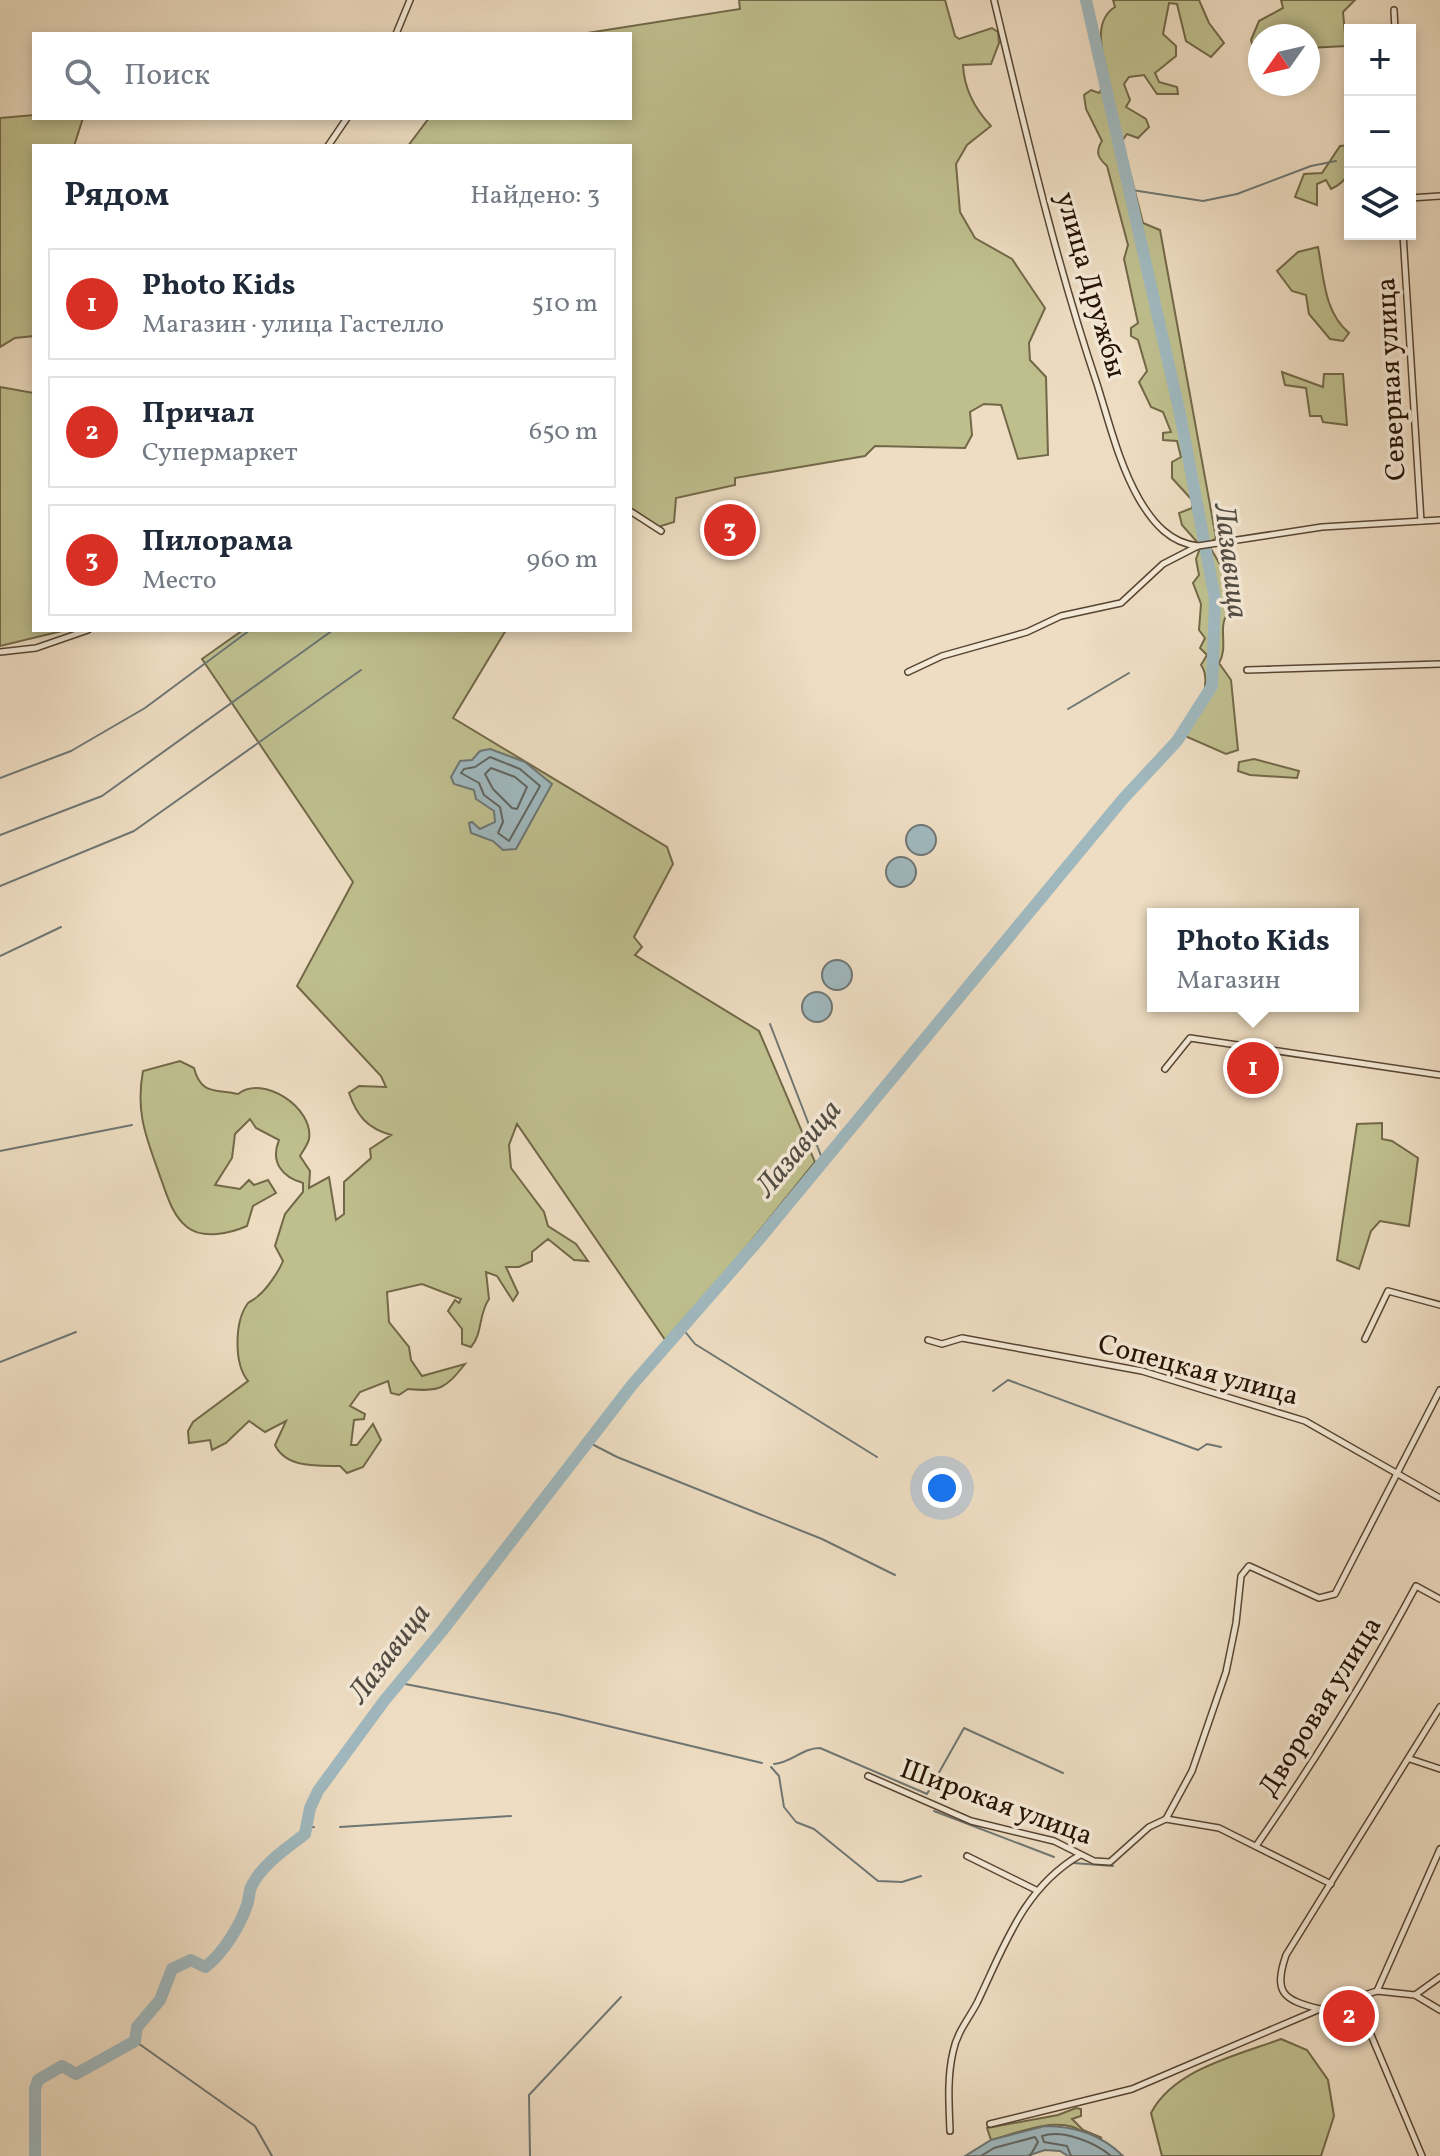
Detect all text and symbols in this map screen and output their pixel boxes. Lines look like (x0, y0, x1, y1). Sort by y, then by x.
north arrow (1248, 24, 1320, 96)
map controls (1344, 24, 1416, 240)
button: + (1344, 24, 1416, 96)
search box (32, 32, 632, 120)
icon: search (60, 54, 104, 98)
text: Поиск (124, 55, 210, 97)
button: − (1344, 96, 1416, 168)
button: layers (1344, 168, 1416, 240)
text: Рядом (64, 173, 169, 220)
text: Найдено: 3 (470, 178, 600, 214)
street label: улица Дружбы (1045, 188, 1135, 382)
text: Photo Kids (142, 265, 296, 307)
street label: Северная улица (1367, 276, 1417, 482)
text: 1 (87, 286, 97, 322)
text: 510 m (532, 286, 598, 322)
text: Магазин · улица Гастелло (142, 307, 444, 343)
text: Причал (142, 393, 255, 435)
text: 2 (85, 414, 99, 450)
text: 650 m (529, 414, 598, 450)
text: Супермаркет (142, 435, 298, 471)
pin: 3 (704, 500, 756, 560)
water label: Лазавица (1202, 500, 1258, 621)
text: Пилорама (142, 521, 293, 563)
text: 3 (85, 542, 99, 578)
text: 960 m (526, 542, 598, 578)
text: Место (142, 563, 217, 599)
popup (1147, 908, 1359, 1012)
text: Photo Kids (1176, 921, 1330, 963)
text: Магазин (1176, 963, 1281, 999)
pin: 1 (1227, 1038, 1279, 1098)
water label: Лазавица (745, 1091, 852, 1208)
street label: Сопецкая улица (1093, 1325, 1303, 1417)
your location (922, 1468, 962, 1508)
water label: Лазавица (338, 1595, 442, 1714)
street label: Дворовая улица (1250, 1609, 1392, 1805)
street label: Широкая улица (894, 1750, 1098, 1856)
pin: 2 (1323, 1986, 1375, 2046)

